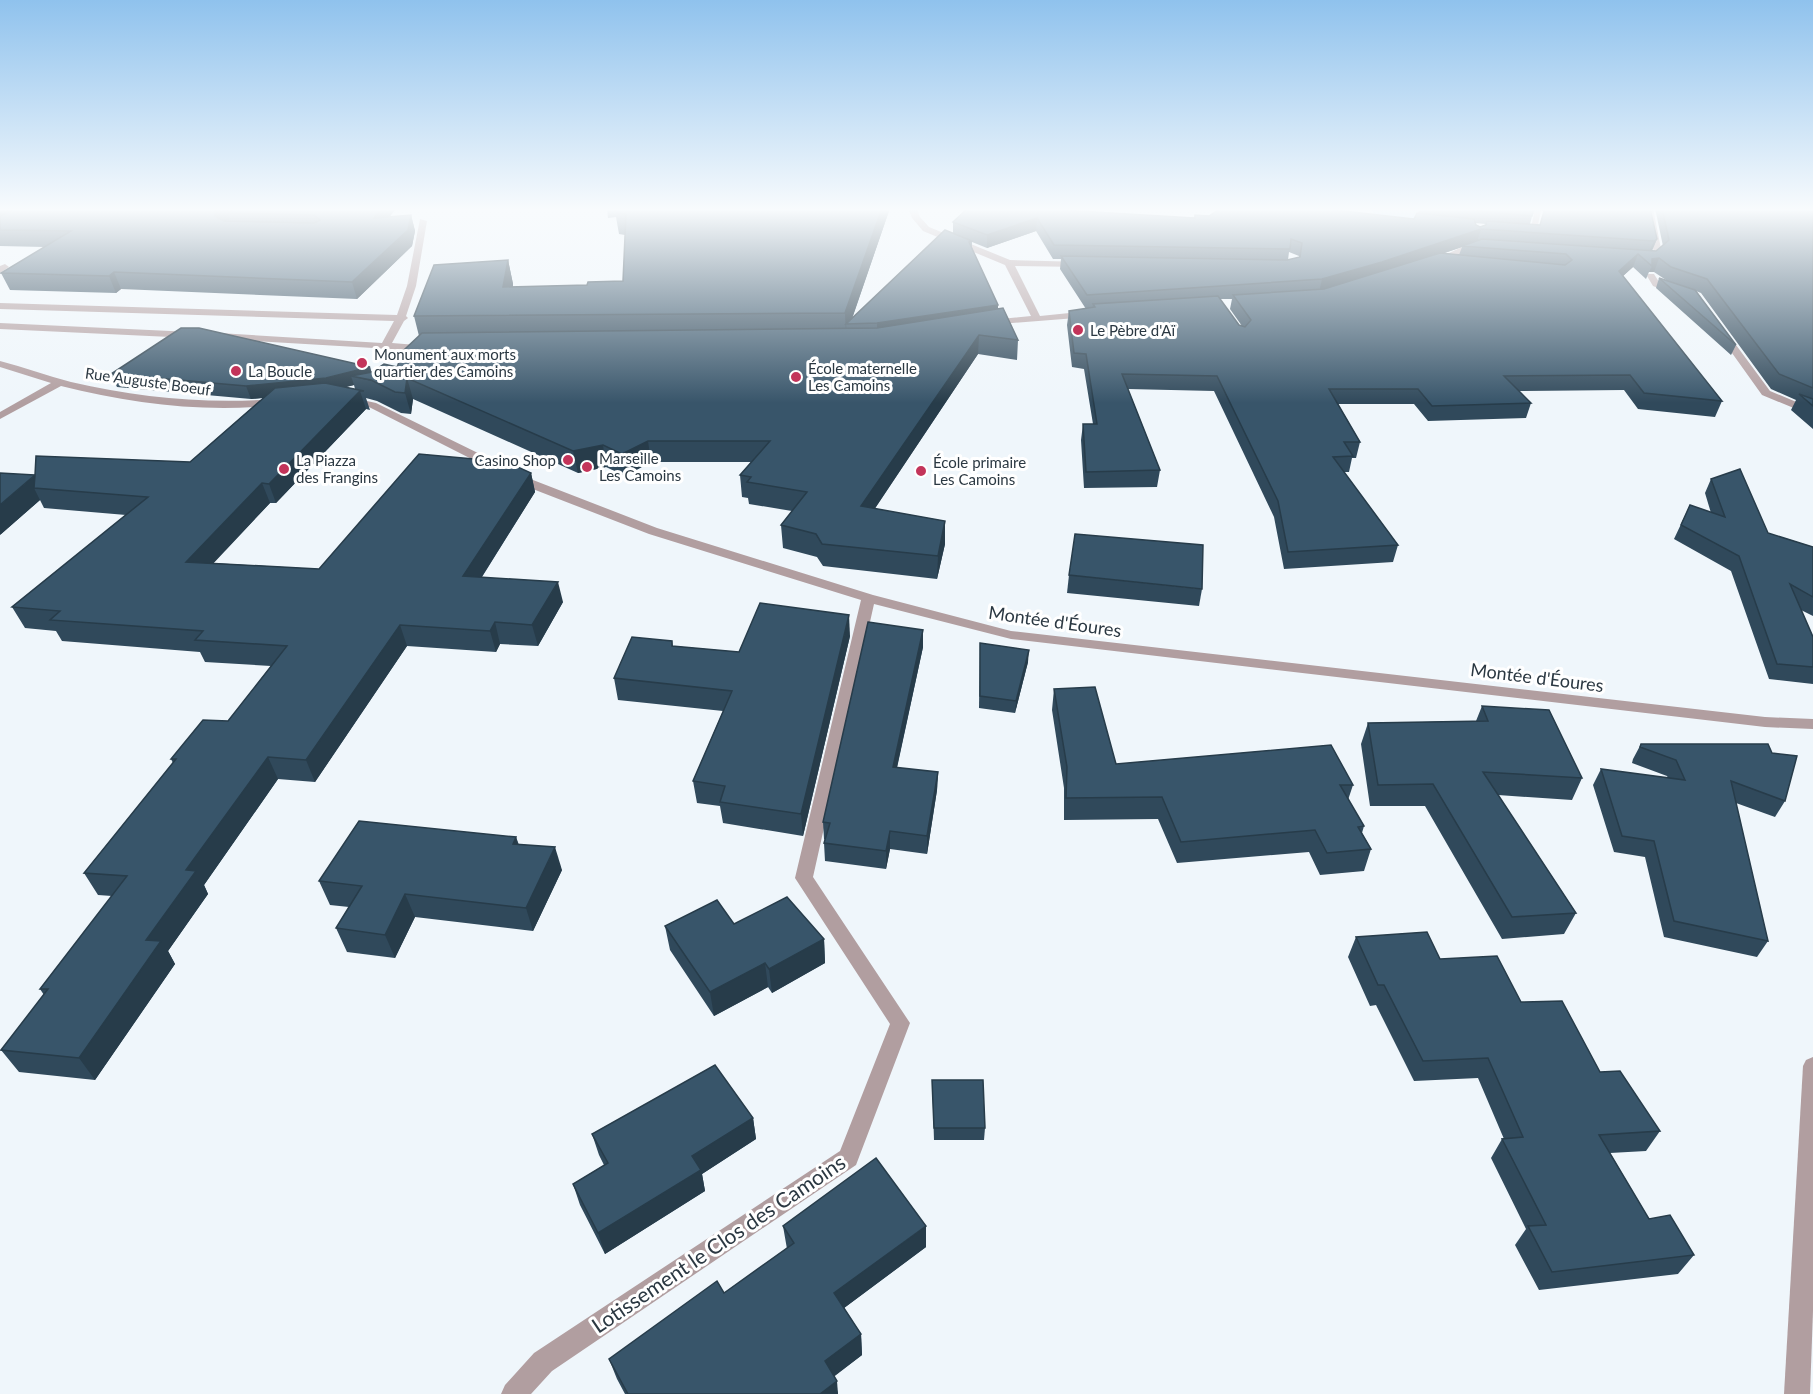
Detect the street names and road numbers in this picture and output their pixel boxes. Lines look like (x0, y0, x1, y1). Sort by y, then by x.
street label: Rue Auguste Boeuf (84, 363, 213, 399)
street label: Montée d'Éoures (987, 601, 1123, 641)
street label: Montée d'Éoures (1469, 658, 1605, 696)
street label: Lotissement le Clos des Camoins (586, 1149, 850, 1337)

